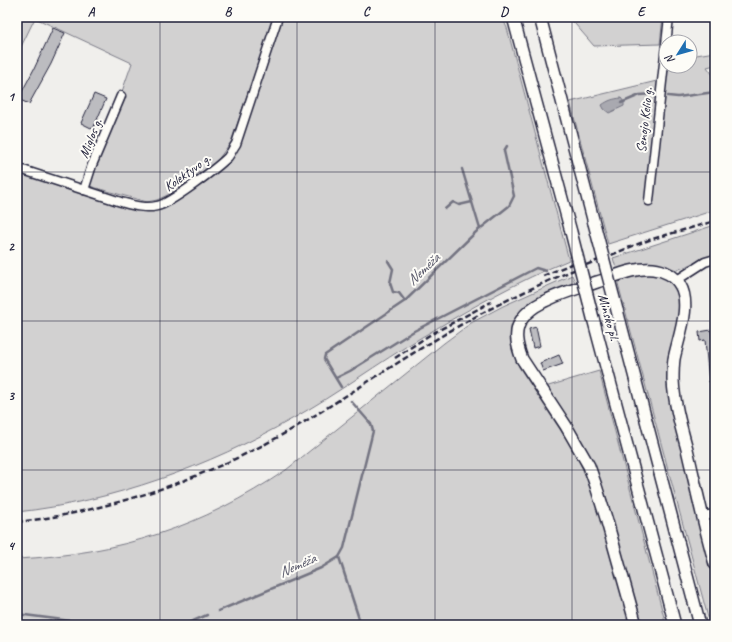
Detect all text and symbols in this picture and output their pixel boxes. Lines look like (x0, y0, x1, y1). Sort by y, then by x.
text: A (88, 4, 96, 20)
text: B (225, 4, 233, 20)
text: C (363, 4, 371, 20)
text: D (500, 4, 509, 20)
text: E (638, 4, 647, 20)
north arrow (658, 34, 698, 74)
text: N (661, 51, 678, 67)
street label: Senojo Kelio g. (633, 86, 656, 154)
text: 1 (8, 89, 16, 105)
street label: Miglos g. (75, 116, 106, 160)
street label: Kolektyvo g. (161, 150, 214, 195)
text: 2 (8, 239, 15, 255)
water label: Nemėža (403, 248, 445, 290)
street label: Minsko pl. (594, 292, 623, 343)
text: 3 (8, 388, 15, 404)
text: 4 (8, 538, 16, 554)
water label: Nemėža (276, 548, 320, 582)

